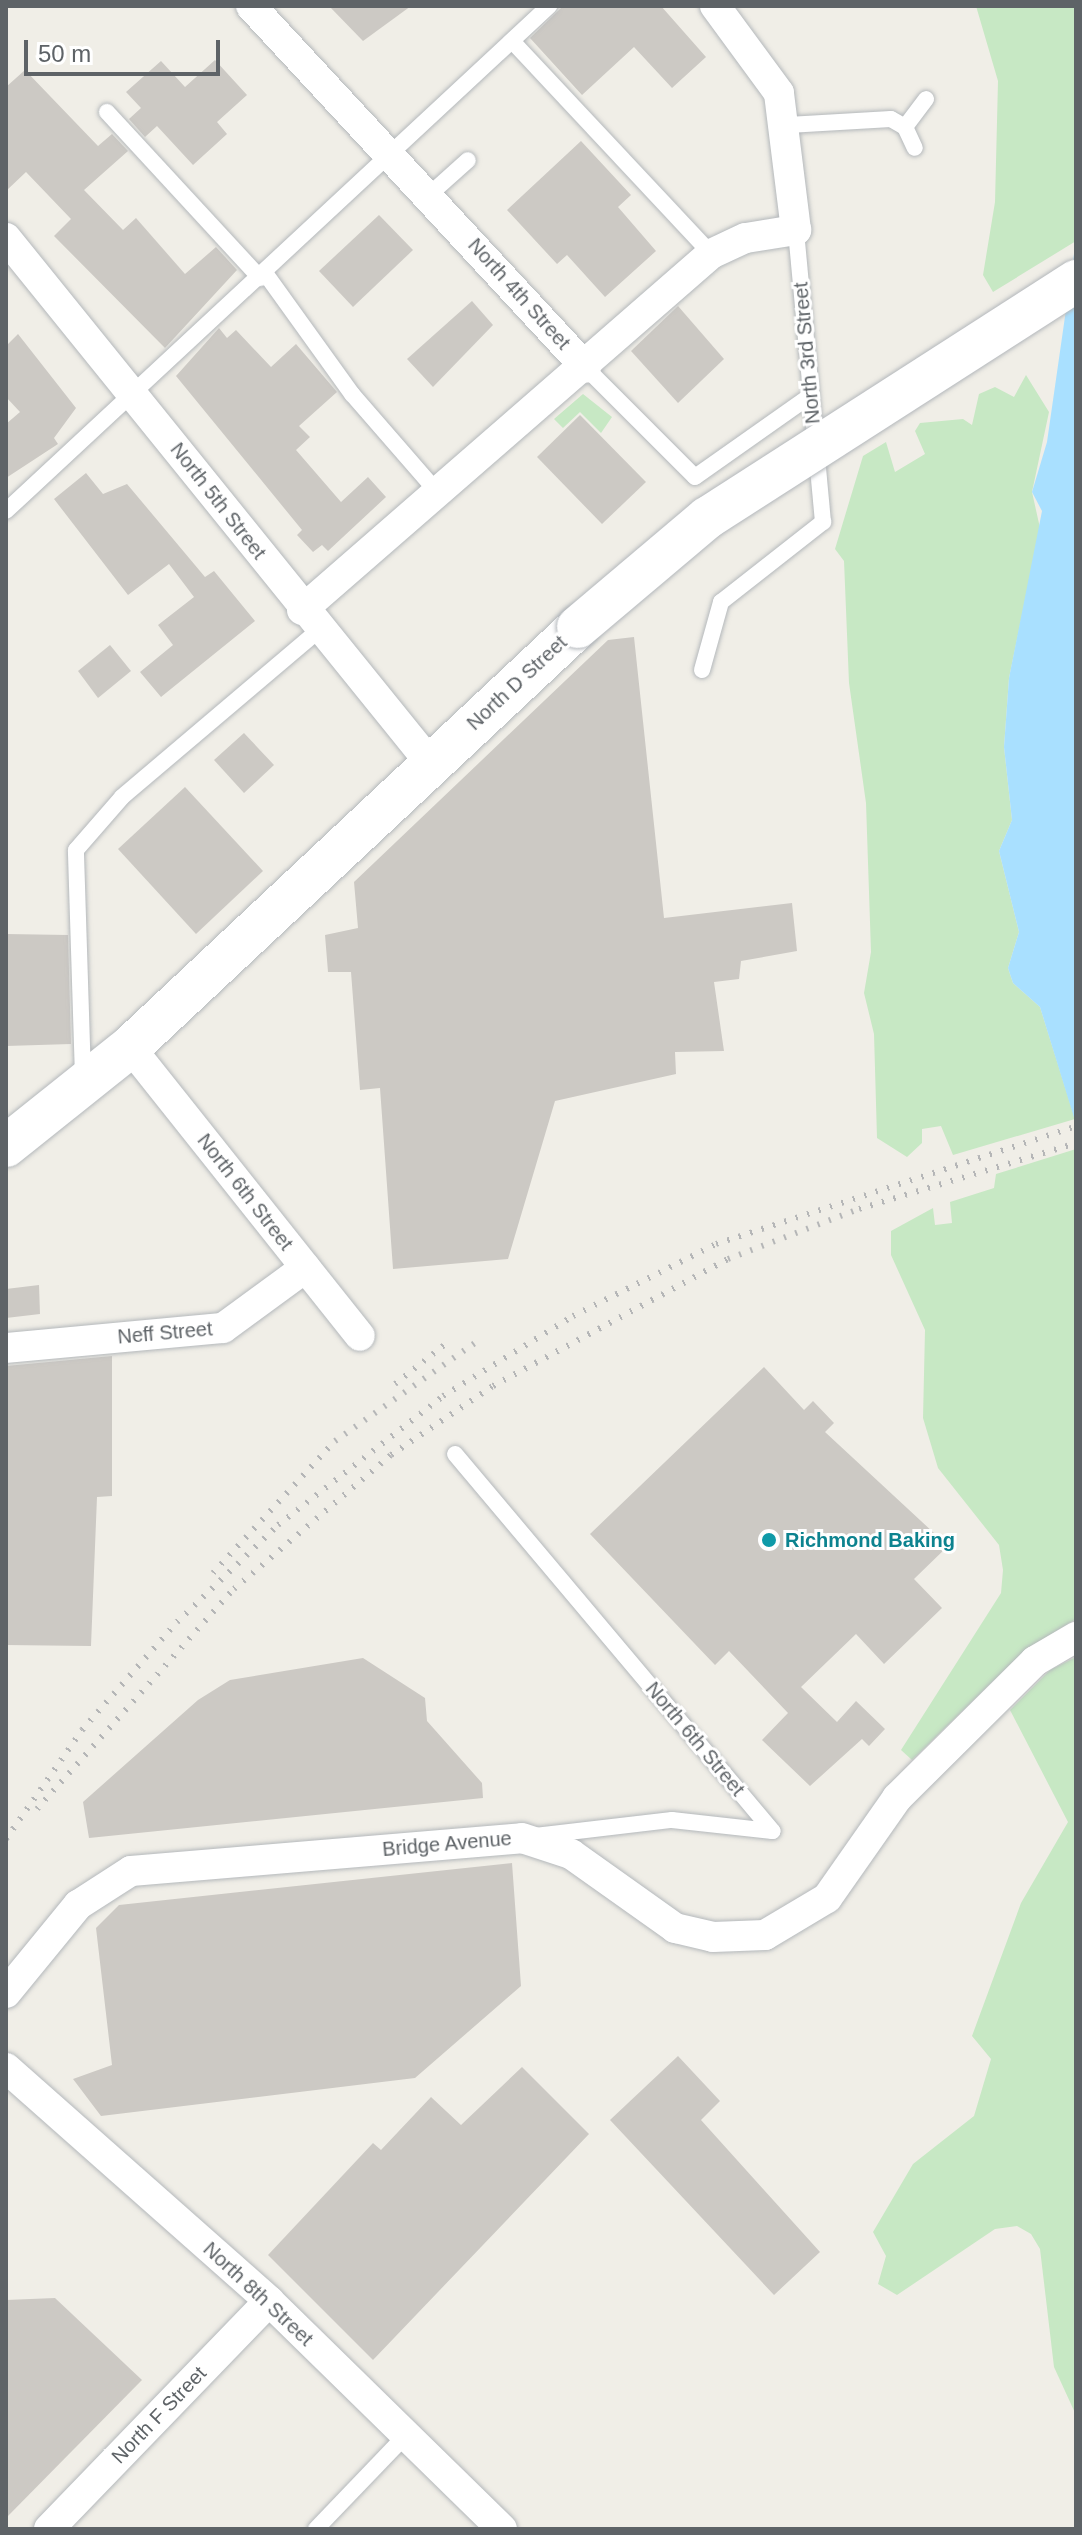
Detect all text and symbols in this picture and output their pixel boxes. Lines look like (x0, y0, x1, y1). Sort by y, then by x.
scale bar (28, 24, 224, 74)
text: 50 m (38, 40, 91, 67)
street label: North 4th Street (463, 234, 575, 354)
street label: North 3rd Street (789, 281, 825, 425)
street label: North 5th Street (165, 438, 271, 564)
street label: North D Street (462, 631, 572, 735)
street label: North 6th Street (192, 1129, 298, 1255)
street label: Neff Street (117, 1317, 213, 1349)
place label: Richmond Baking (785, 1528, 955, 1552)
marker: Richmond Baking (760, 1531, 778, 1549)
street label: North 6th Street (640, 1677, 750, 1801)
street label: Bridge Avenue (381, 1826, 513, 1862)
street label: North 8th Street (198, 2237, 318, 2351)
street label: North F Street (107, 2361, 211, 2469)

